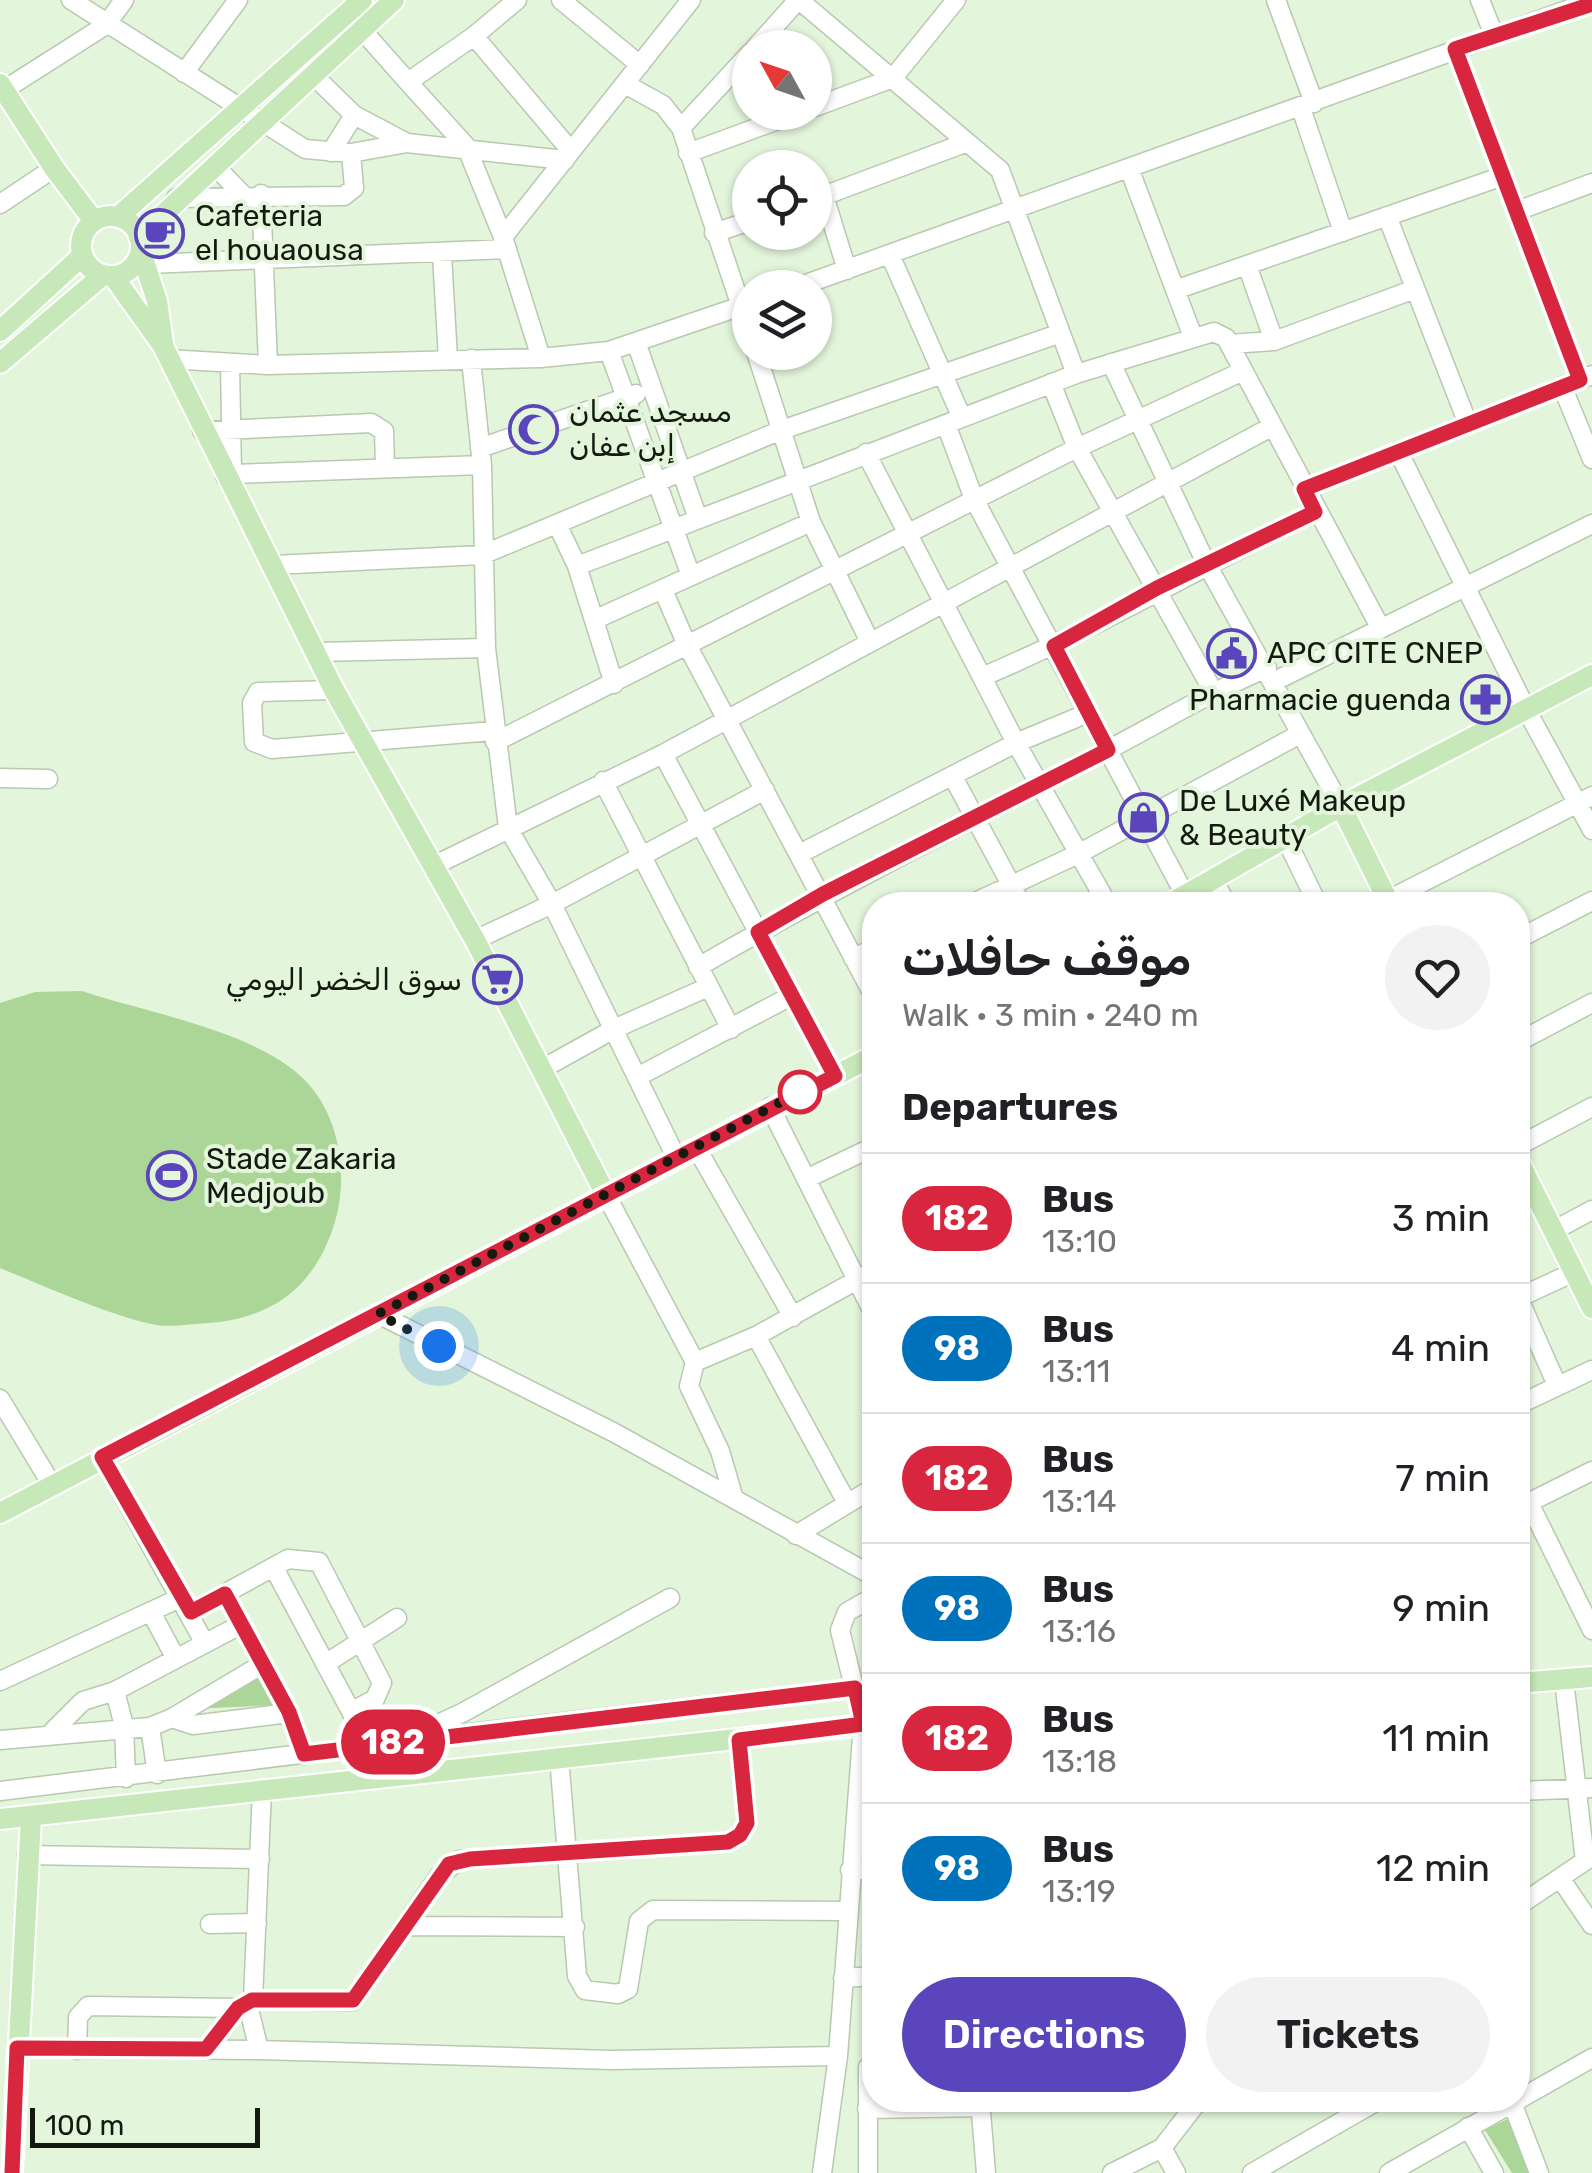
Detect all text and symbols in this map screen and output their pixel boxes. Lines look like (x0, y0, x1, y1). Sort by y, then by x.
north arrow (732, 30, 832, 130)
map controls (732, 30, 832, 370)
button: locate (732, 150, 832, 250)
place label: Cafeteria el houaousa (195, 198, 364, 268)
cafe icon: Cafeteria el houaousa (134, 207, 186, 259)
button: layers (732, 270, 832, 370)
place label: مسجد عثمان إبن عفان (569, 394, 732, 464)
mosque icon: مسجد عثمان إبن عفان (508, 403, 560, 455)
public building icon: APC CITE CNEP (1206, 627, 1258, 679)
place label: APC CITE CNEP (1267, 635, 1483, 671)
pharmacy icon: Pharmacie guenda (1460, 674, 1512, 726)
place label: Pharmacie guenda (1189, 682, 1451, 718)
place label: De Luxé Makeup & Beauty (1179, 783, 1406, 853)
shop icon: De Luxé Makeup & Beauty (1118, 792, 1170, 844)
button: heart (1385, 925, 1490, 1030)
text: موقف حافلات (902, 930, 1192, 987)
supermarket icon: سوق الخضر اليومي (471, 954, 523, 1006)
place label: سوق الخضر اليومي (226, 962, 462, 1002)
text: Walk · 3 min · 240 m (902, 996, 1199, 1034)
unlabelled marker (779, 1071, 821, 1113)
text: Departures (902, 1084, 1118, 1130)
place label: Stade Zakaria Medjoub (206, 1141, 396, 1211)
sports icon: Stade Zakaria Medjoub (145, 1150, 197, 1202)
text: Bus (1042, 1176, 1114, 1222)
text: 3 min (1392, 1195, 1490, 1241)
text: 182 (925, 1197, 989, 1239)
text: 13:10 (1042, 1222, 1117, 1260)
text: Bus (1042, 1306, 1114, 1352)
your location (414, 1321, 464, 1371)
text: 4 min (1391, 1325, 1490, 1371)
text: 98 (934, 1327, 980, 1369)
text: 13:11 (1042, 1352, 1111, 1390)
text: Bus (1042, 1436, 1114, 1482)
text: 7 min (1395, 1455, 1490, 1501)
text: 182 (925, 1457, 989, 1499)
text: 13:14 (1042, 1482, 1117, 1520)
text: Bus (1042, 1566, 1114, 1612)
text: 9 min (1392, 1585, 1490, 1631)
text: 98 (934, 1587, 980, 1629)
text: 13:16 (1042, 1612, 1116, 1650)
text: Bus (1042, 1696, 1114, 1742)
line badge: 182 (336, 1710, 450, 1774)
text: 11 min (1382, 1715, 1490, 1761)
text: 182 (925, 1717, 989, 1759)
text: 182 (361, 1721, 425, 1763)
text: 13:18 (1042, 1742, 1117, 1780)
text: Bus (1042, 1826, 1114, 1872)
text: 12 min (1376, 1845, 1490, 1891)
text: 98 (934, 1847, 980, 1889)
text: 13:19 (1042, 1872, 1116, 1910)
button: Directions (902, 1977, 1186, 2092)
button: Tickets (1206, 1977, 1490, 2092)
scale bar (30, 2103, 260, 2148)
text: 100 m (45, 2109, 124, 2142)

